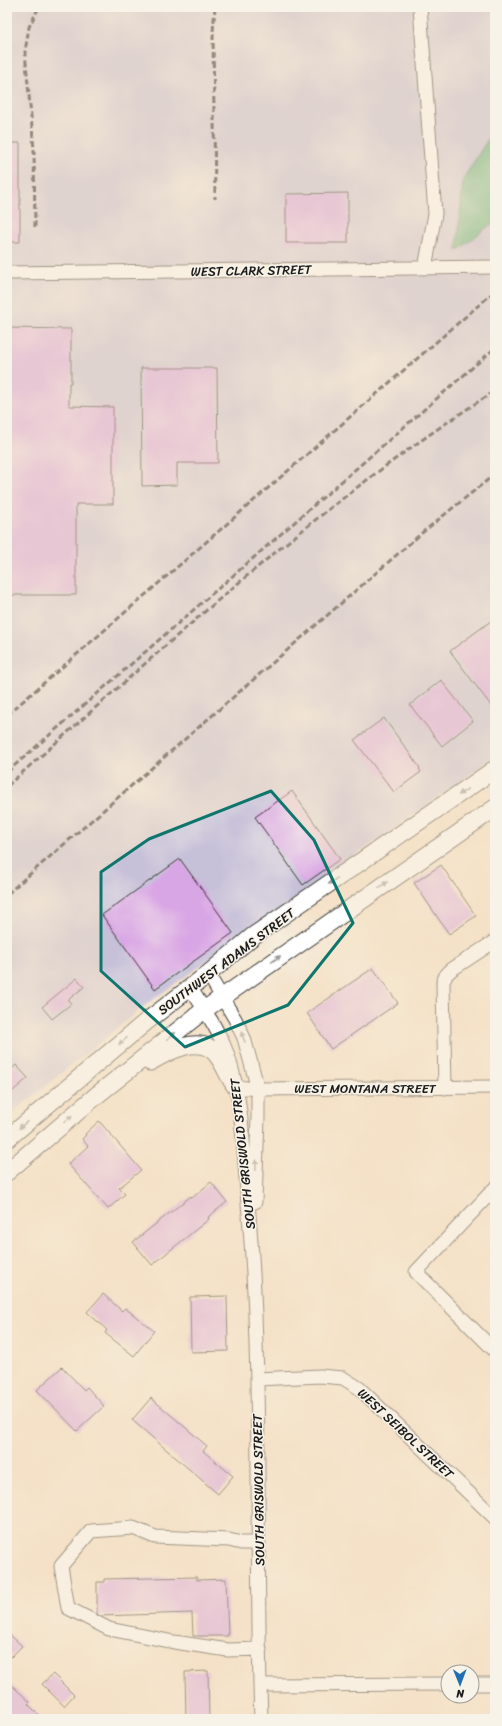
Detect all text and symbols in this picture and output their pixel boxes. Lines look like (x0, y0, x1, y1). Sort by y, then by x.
street label: WEST CLARK STREET (190, 258, 313, 283)
one-way arrow (458, 788, 468, 796)
one-way arrow (328, 877, 338, 885)
one-way arrow (378, 881, 388, 889)
street label: SOUTHWEST ADAMS STREET (153, 901, 301, 1021)
one-way arrow (271, 955, 281, 963)
one-way arrow (166, 1031, 177, 1040)
one-way arrow (240, 1031, 246, 1043)
one-way arrow (117, 1037, 128, 1046)
street label: SOUTH GRISWOLD STREET (223, 1077, 262, 1231)
street label: WEST MONTANA STREET (294, 1077, 437, 1100)
one-way arrow (63, 1114, 73, 1124)
one-way arrow (18, 1121, 29, 1130)
one-way arrow (253, 1158, 259, 1171)
street label: WEST SEIBOL STREET (352, 1382, 460, 1485)
street label: SOUTH GRISWOLD STREET (246, 1413, 271, 1566)
north arrow (440, 1664, 480, 1704)
text: N (456, 1684, 465, 1703)

